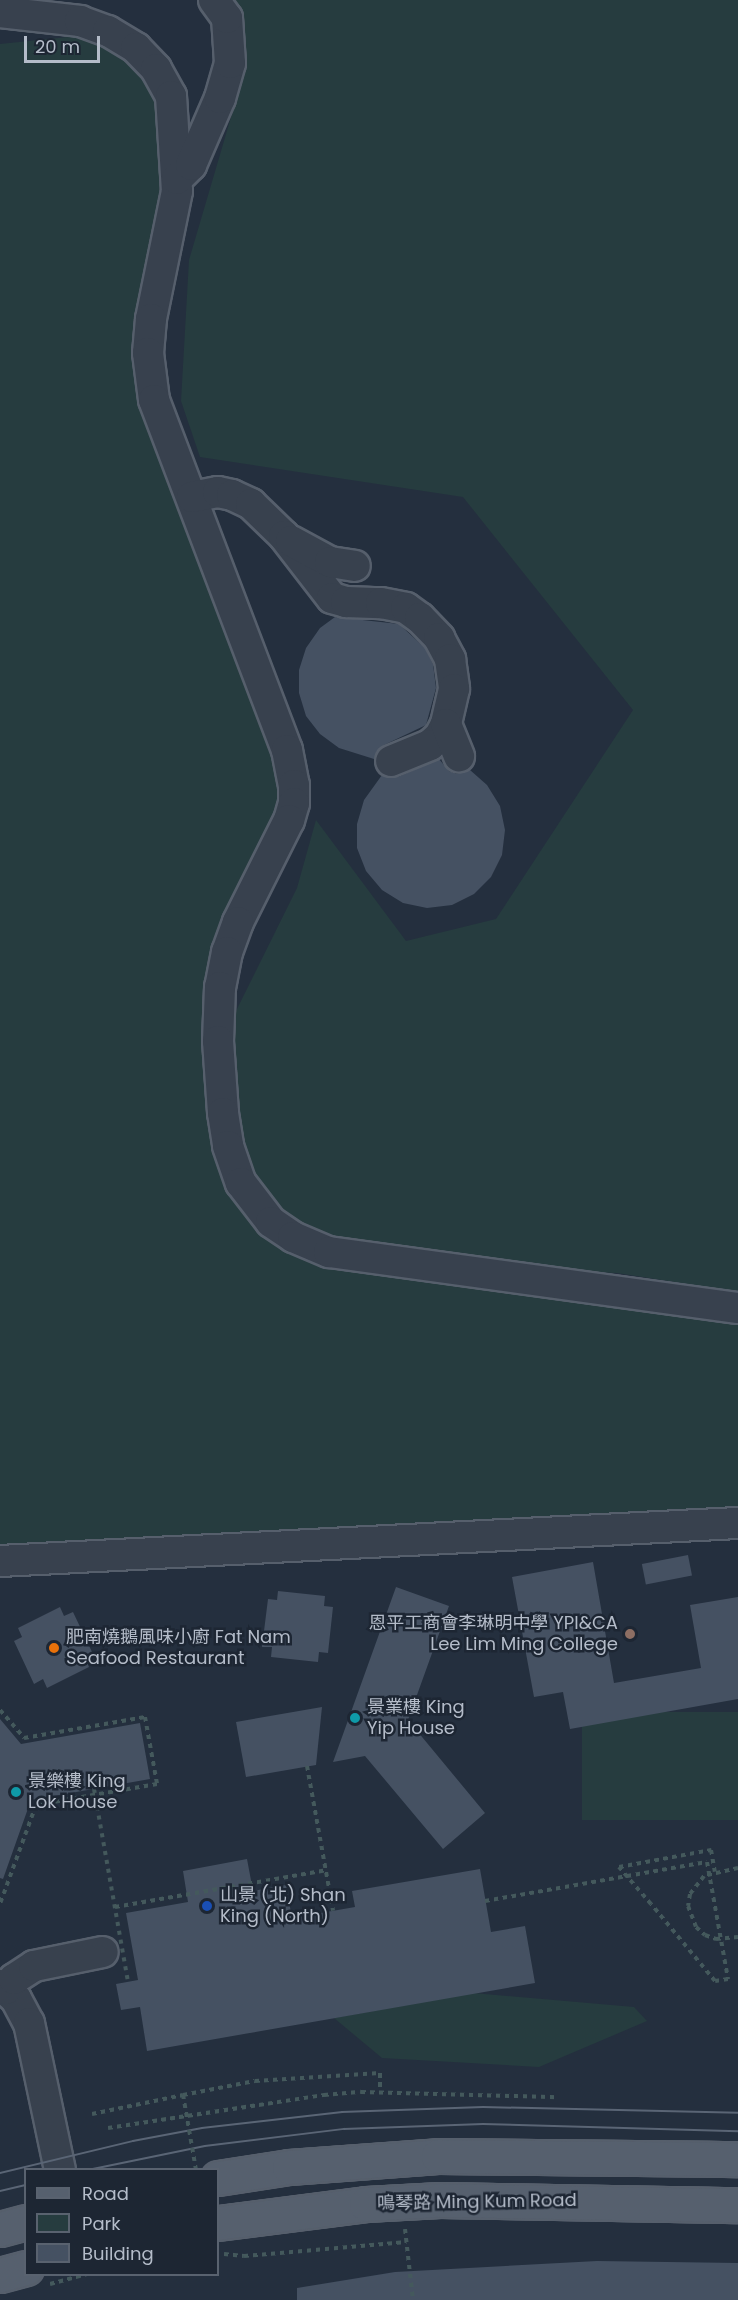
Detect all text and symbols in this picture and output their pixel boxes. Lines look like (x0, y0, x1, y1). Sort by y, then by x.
scale bar (27, 24, 104, 62)
text: 20 m (35, 34, 80, 59)
place label: 恩平工商會李琳明中學 YPI&CA Lee Lim Ming College (369, 1613, 618, 1656)
place label: 肥南燒鵝風味小廚 Fat Nam Seafood Restaurant (66, 1627, 291, 1670)
marker: 恩平工商會李琳明中學 YPI&CA Lee Lim Ming College (623, 1627, 637, 1641)
marker: 肥南燒鵝風味小廚 Fat Nam Seafood Restaurant (47, 1641, 61, 1655)
place label: 景業樓 King Yip House (367, 1697, 465, 1740)
marker: 景業樓 King Yip House (348, 1711, 362, 1725)
place label: 景樂樓 King Lok House (28, 1771, 126, 1814)
marker: 景樂樓 King Lok House (9, 1785, 23, 1799)
place label: 山景 (北) Shan King (North) (220, 1885, 346, 1928)
marker: 山景 (北) Shan King (North) (198, 1897, 216, 1915)
legend (24, 2168, 219, 2276)
text: Road (82, 2181, 129, 2206)
street label: 鳴琴路 Ming Kum Road (377, 2189, 577, 2215)
text: Park (82, 2211, 121, 2236)
text: Building (82, 2241, 154, 2266)

